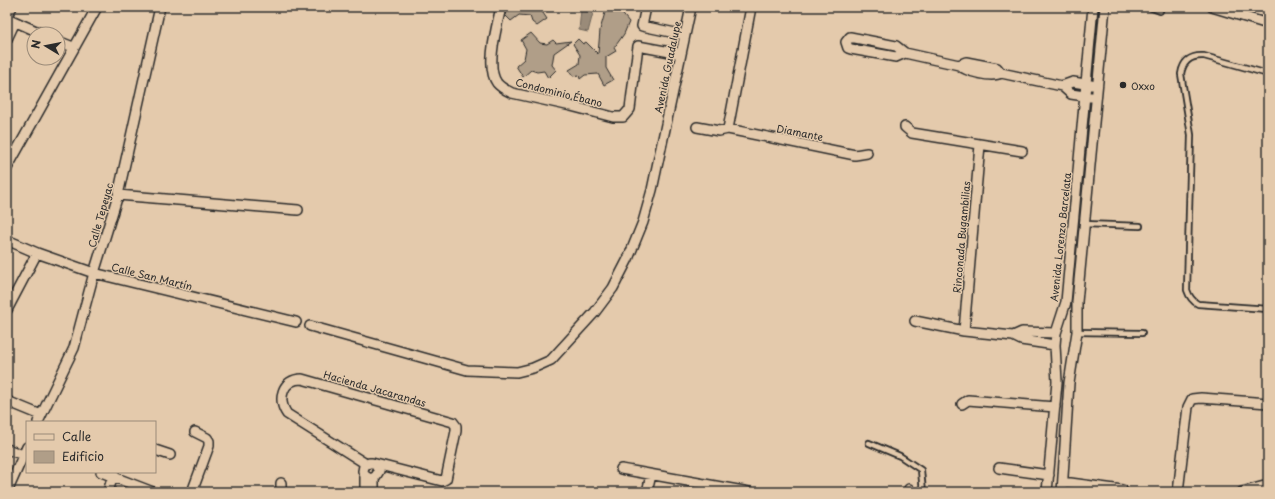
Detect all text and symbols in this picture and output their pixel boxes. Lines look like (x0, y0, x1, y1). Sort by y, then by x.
street label: Avenida Guadalupe (650, 20, 684, 114)
north arrow (26, 26, 66, 66)
text: N (27, 38, 45, 50)
street label: Condominio Ébano (514, 74, 605, 110)
place label: Oxxo (1131, 78, 1155, 93)
marker: Oxxo (1118, 80, 1128, 90)
street label: Diamante (775, 120, 825, 144)
street label: Avenida Lorenzo Barcelata (1046, 171, 1074, 302)
street label: Rinconada Bugambilias (949, 180, 973, 294)
street label: Calle Tepeyac (84, 181, 116, 249)
street label: Calle San Martín (110, 259, 194, 293)
street label: Hacienda Jacarandas (322, 366, 428, 410)
legend (26, 421, 156, 473)
text: Calle (62, 427, 92, 445)
text: Edificio (62, 447, 104, 465)

